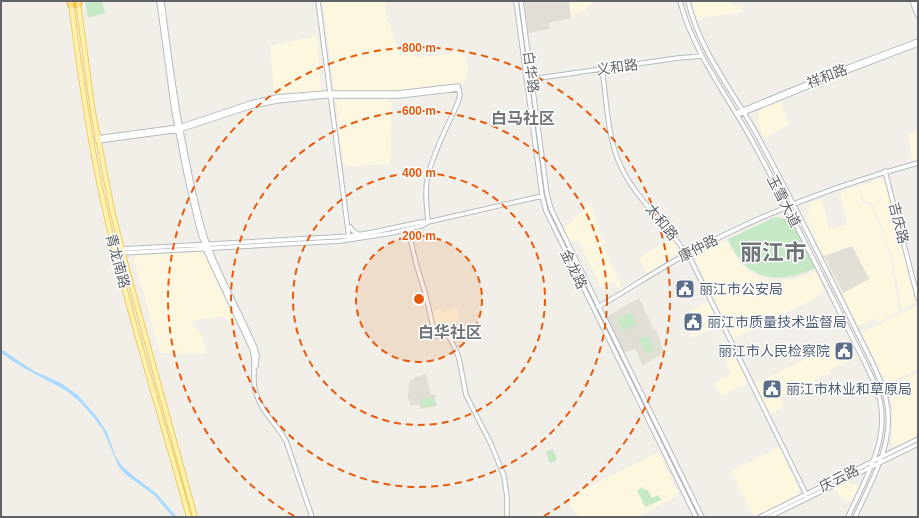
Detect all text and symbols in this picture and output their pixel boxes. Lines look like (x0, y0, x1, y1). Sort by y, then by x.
text: 800 m (402, 41, 436, 55)
street label: 白华路 (520, 50, 542, 94)
street label: 义和路 (595, 56, 639, 78)
street label: 祥和路 (805, 61, 849, 91)
text: 600 m (402, 104, 436, 118)
district label: 白马社区 (491, 109, 555, 127)
text: 400 m (402, 166, 436, 180)
street label: 玉雪大道 (764, 172, 804, 230)
street label: 太和路 (643, 201, 681, 243)
street label: 吉庆路 (886, 201, 912, 245)
text: 200 m (402, 229, 436, 243)
street label: 康仲路 (676, 231, 720, 265)
street label: 青龙南路 (103, 232, 133, 290)
district label: 丽江市 (740, 240, 806, 265)
street label: 金龙路 (558, 247, 590, 291)
public building icon: 丽江市公安局 (674, 278, 696, 300)
place label: 丽江市公安局 (699, 281, 783, 297)
centre of rings (412, 292, 426, 306)
public building icon: 丽江市质量技术监督局 (682, 311, 704, 333)
place label: 丽江市质量技术监督局 (707, 314, 847, 330)
district label: 白华社区 (418, 323, 482, 341)
public building icon: 丽江市人民检察院 (833, 340, 855, 362)
place label: 丽江市人民检察院 (718, 343, 830, 359)
public building icon: 丽江市林业和草原局 (761, 378, 783, 400)
place label: 丽江市林业和草原局 (786, 381, 912, 397)
street label: 庆云路 (817, 462, 861, 494)

